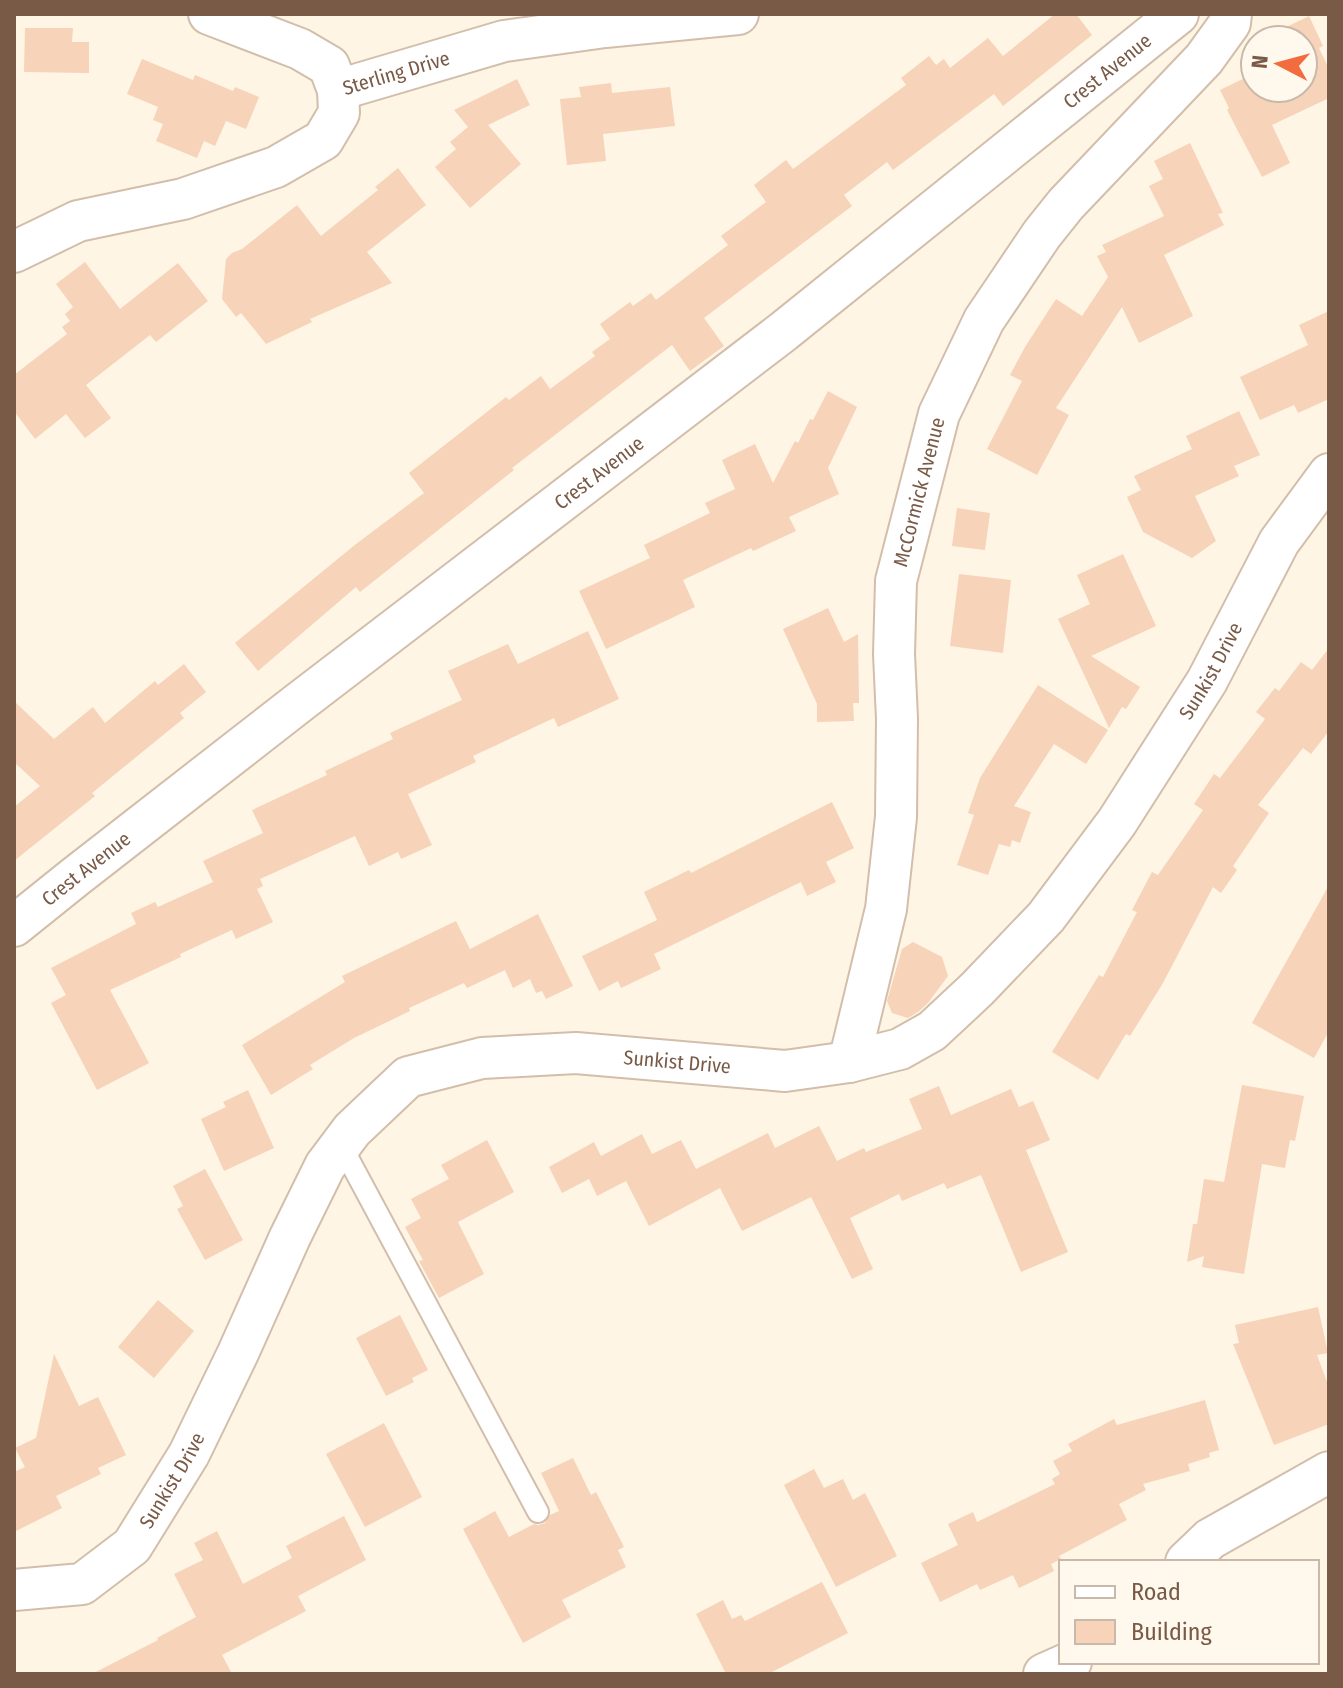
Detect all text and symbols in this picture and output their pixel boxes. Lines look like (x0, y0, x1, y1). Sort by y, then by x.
north arrow (1239, 24, 1319, 104)
street label: Crest Avenue (1058, 28, 1156, 114)
street label: Sterling Drive (340, 46, 453, 100)
text: N (1245, 54, 1274, 70)
street label: McCormick Avenue (888, 415, 950, 569)
street label: Crest Avenue (550, 431, 648, 515)
street label: Sunkist Drive (1174, 618, 1247, 724)
street label: Crest Avenue (37, 826, 135, 911)
street label: Sunkist Drive (623, 1045, 732, 1078)
street label: Sunkist Drive (134, 1429, 210, 1533)
legend (1059, 1560, 1319, 1664)
text: Road (1131, 1578, 1181, 1606)
text: Building (1131, 1618, 1213, 1646)

